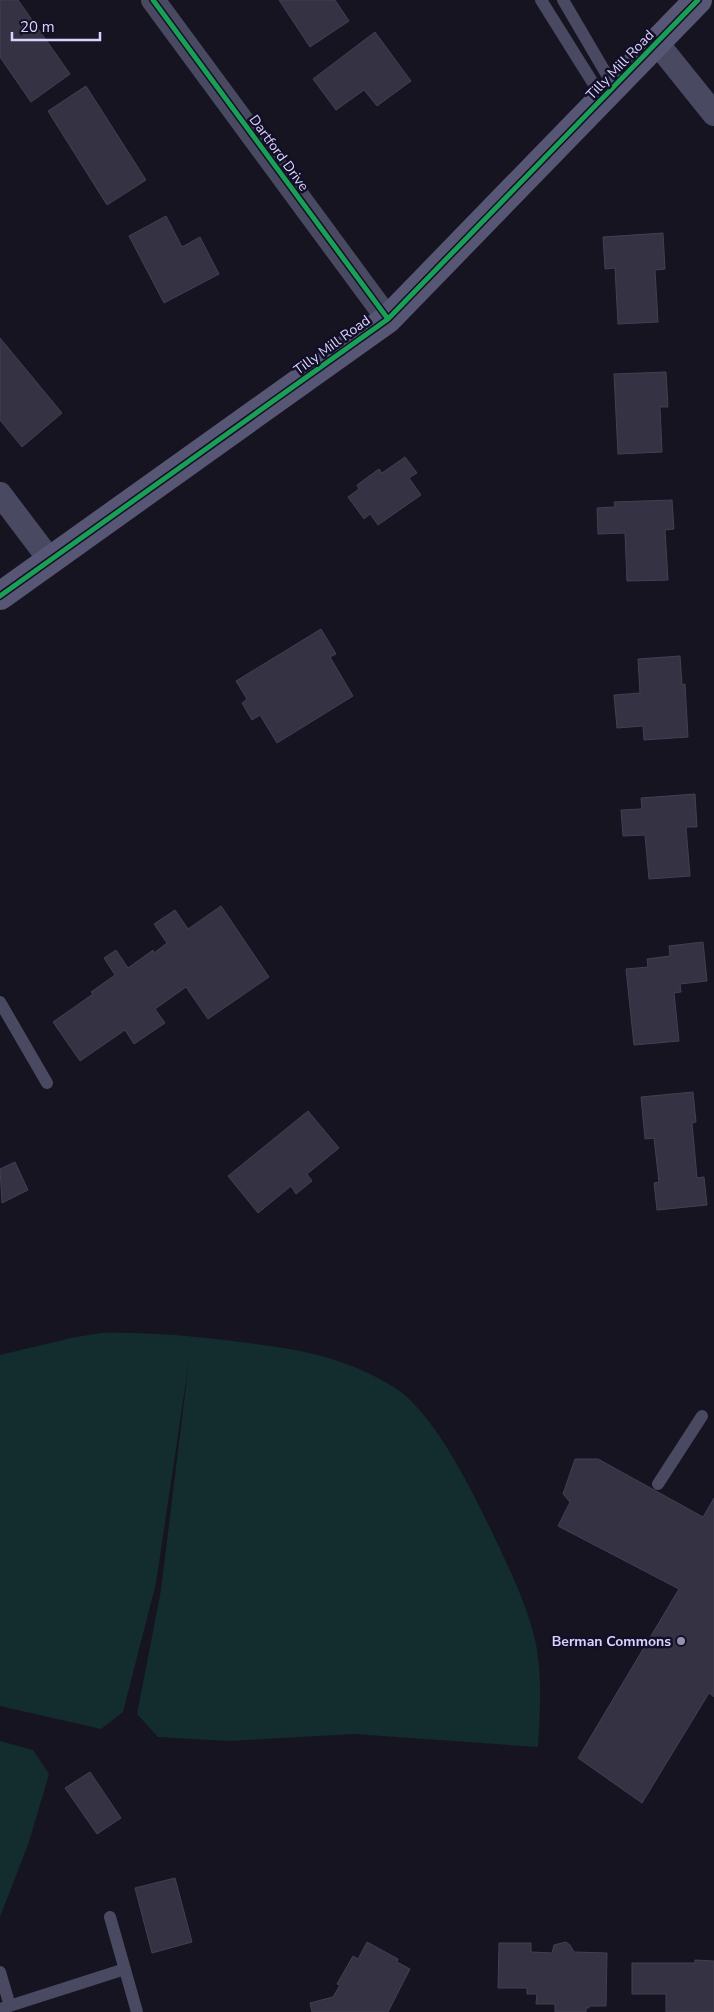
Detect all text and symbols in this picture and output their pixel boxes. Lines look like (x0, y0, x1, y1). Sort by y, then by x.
scale bar (12, 10, 100, 42)
text: 20 m (20, 17, 55, 37)
street label: Tilly Mill Road (582, 26, 658, 104)
street label: Dartford Drive (245, 111, 313, 195)
street label: Tilly Mill Road (290, 311, 374, 379)
place label: Berman Commons (552, 1632, 671, 1651)
marker: Berman Commons (675, 1635, 687, 1647)

